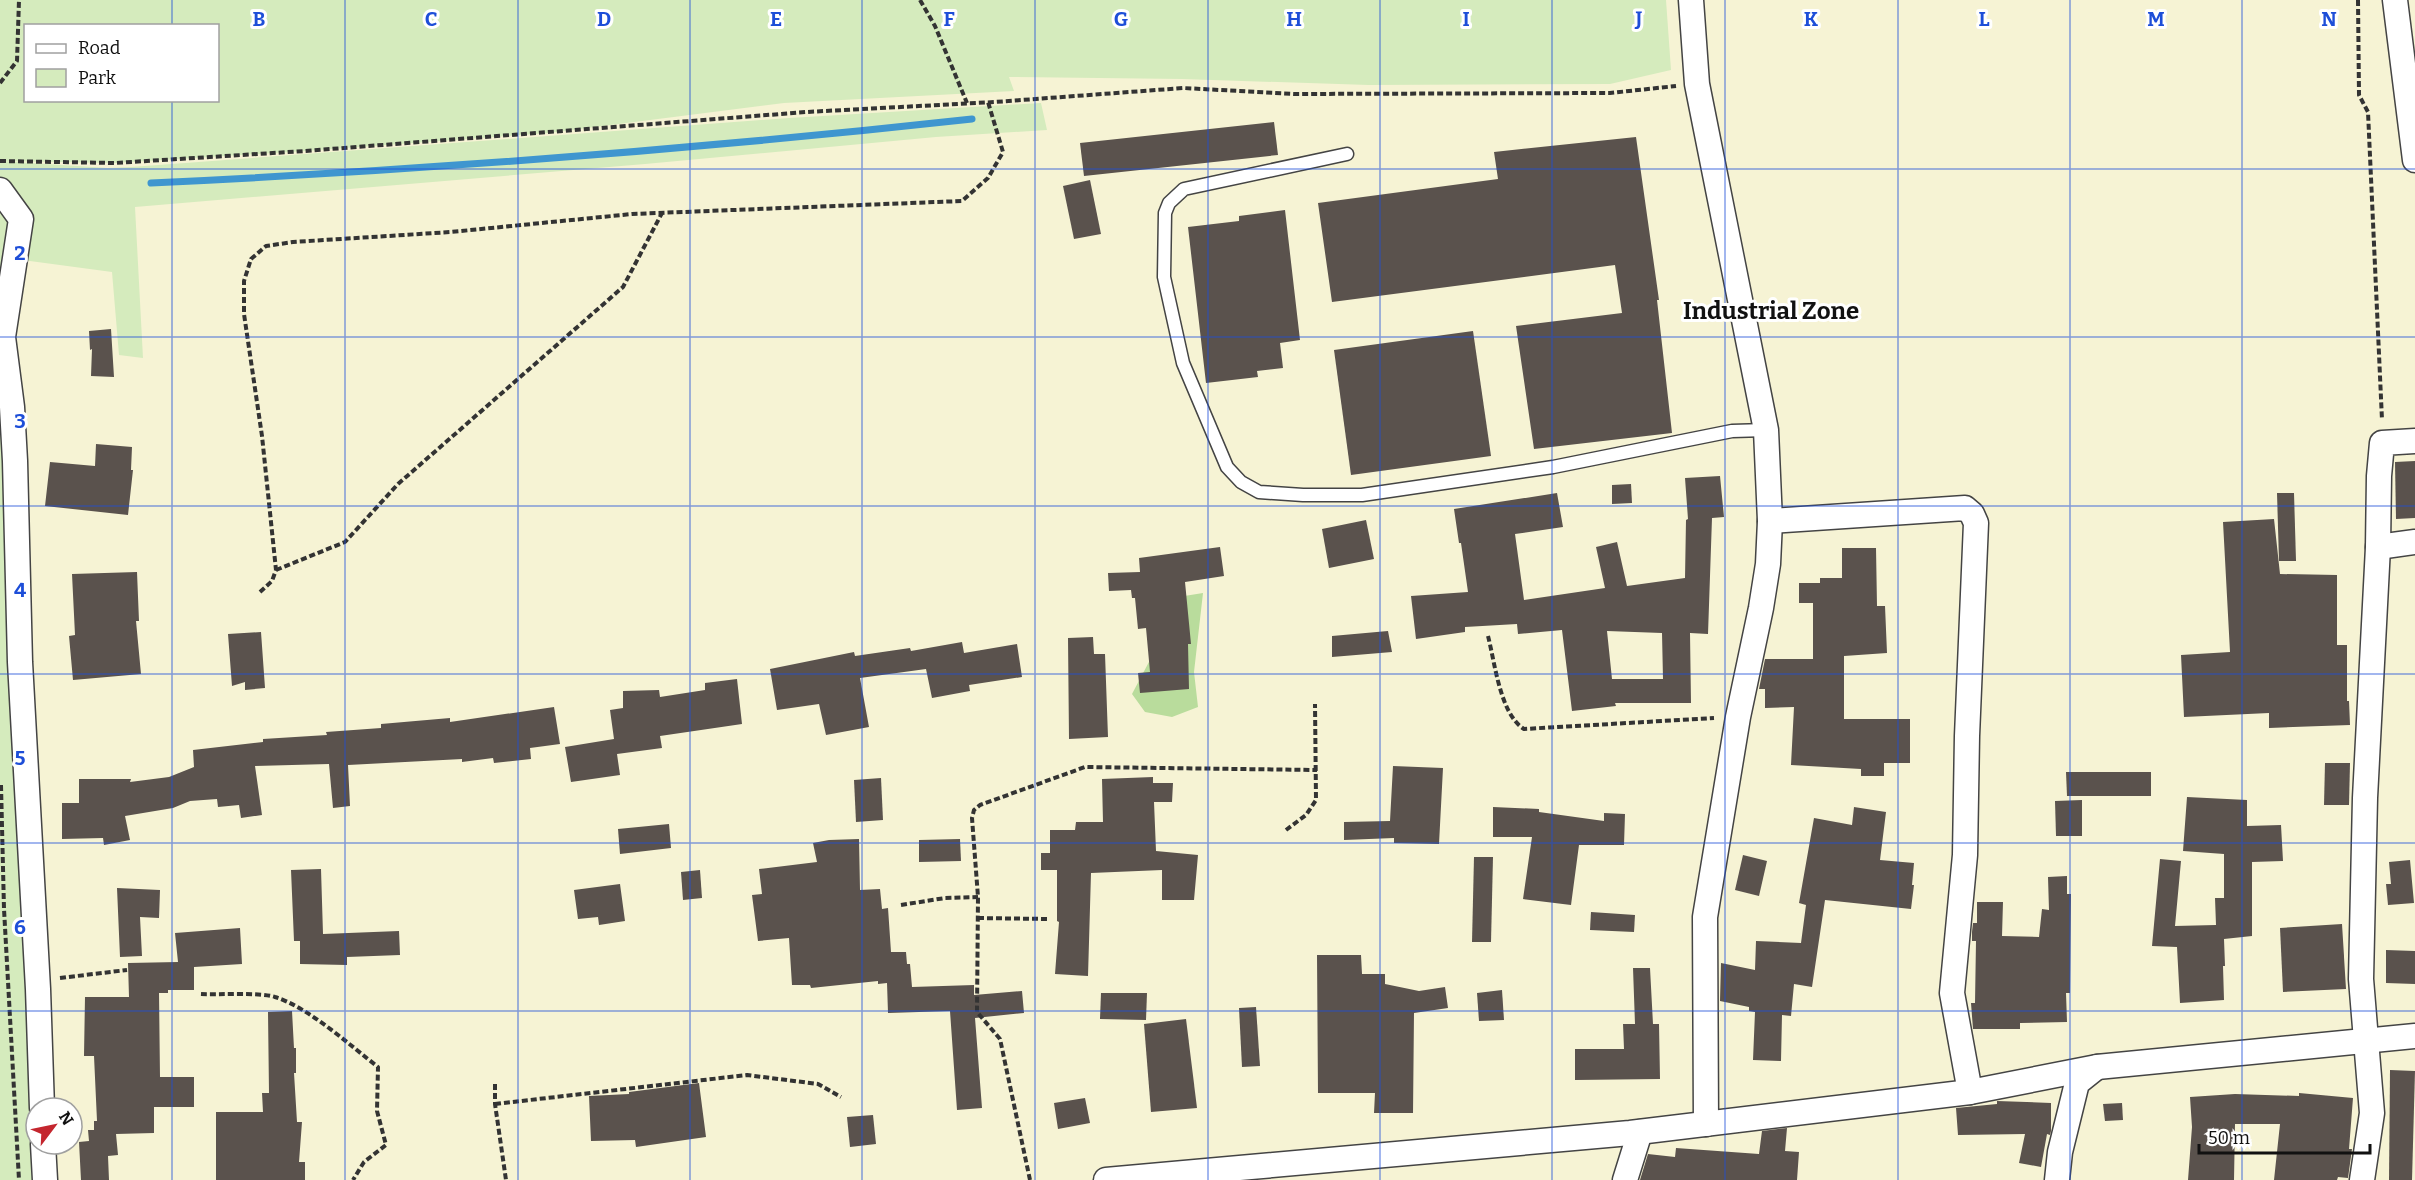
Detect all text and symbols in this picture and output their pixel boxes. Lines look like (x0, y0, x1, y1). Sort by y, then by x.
text: B (253, 7, 266, 31)
text: C (425, 7, 437, 31)
text: D (597, 7, 611, 31)
text: E (770, 7, 782, 31)
text: F (943, 7, 955, 31)
text: G (1114, 7, 1128, 31)
text: H (1286, 7, 1302, 31)
text: I (1462, 7, 1470, 31)
text: J (1635, 7, 1643, 31)
text: K (1804, 7, 1819, 31)
text: L (1978, 7, 1990, 31)
text: M (2147, 7, 2165, 31)
text: N (2321, 7, 2337, 31)
legend (24, 24, 219, 102)
text: Road (78, 37, 121, 59)
text: Park (78, 67, 117, 89)
text: 2 (14, 241, 26, 265)
district label: Industrial Zone (1683, 297, 1859, 325)
text: 3 (14, 409, 26, 433)
text: 4 (14, 578, 26, 602)
text: 5 (15, 746, 26, 770)
text: 6 (14, 915, 26, 939)
north arrow (24, 1096, 84, 1156)
text: N (55, 1108, 78, 1129)
scale bar (2199, 1117, 2370, 1155)
text: 50 m (2208, 1127, 2250, 1149)

